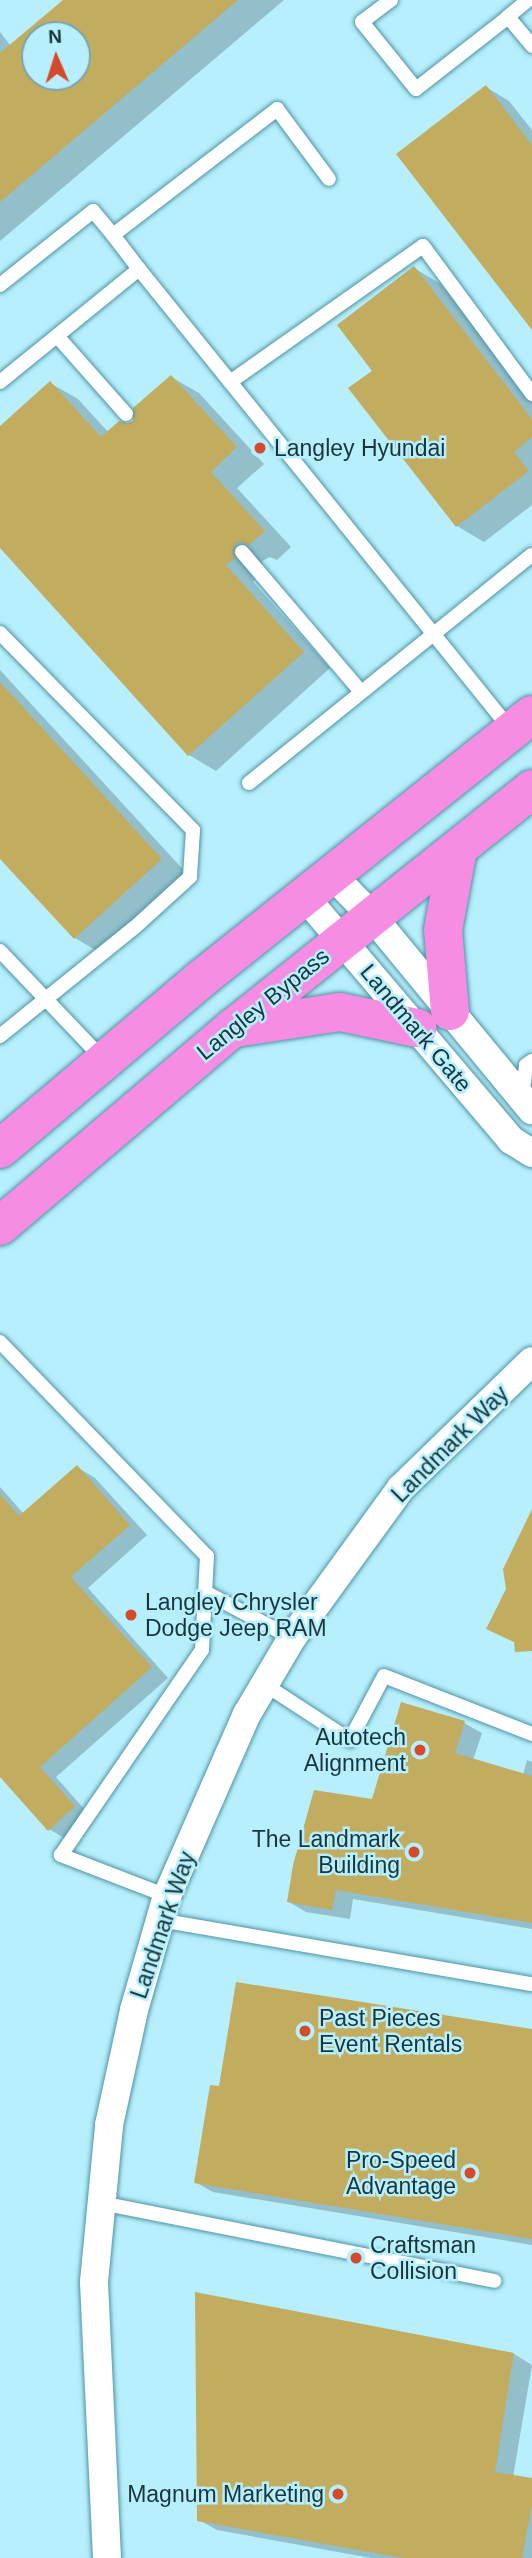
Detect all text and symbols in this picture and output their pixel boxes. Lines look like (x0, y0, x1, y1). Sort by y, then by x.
north arrow (21, 21, 91, 91)
text: N (48, 26, 62, 47)
place label: Langley Hyundai (274, 434, 445, 462)
marker: Langley Hyundai (252, 440, 268, 456)
street label: Langley Bypass (191, 942, 335, 1066)
street label: Landmark Gate (354, 958, 478, 1098)
street label: Landmark Way (386, 1380, 514, 1508)
place label: Langley Chrysler Dodge Jeep RAM (145, 1588, 327, 1642)
marker: Langley Chrysler Dodge Jeep RAM (123, 1607, 139, 1623)
place label: Autotech Alignment (304, 1723, 406, 1777)
marker: Autotech Alignment (412, 1742, 428, 1758)
place label: The Landmark Building (252, 1825, 400, 1879)
marker: The Landmark Building (406, 1844, 422, 1860)
street label: Landmark Way (125, 1848, 201, 2002)
place label: Past Pieces Event Rentals (319, 2004, 462, 2058)
marker: Past Pieces Event Rentals (297, 2023, 313, 2039)
place label: Pro-Speed Advantage (346, 2146, 456, 2200)
marker: Pro-Speed Advantage (462, 2165, 478, 2181)
place label: Craftsman Collision (370, 2231, 476, 2285)
marker: Craftsman Collision (348, 2250, 364, 2266)
place label: Magnum Marketing (127, 2480, 324, 2508)
marker: Magnum Marketing (330, 2486, 346, 2502)

